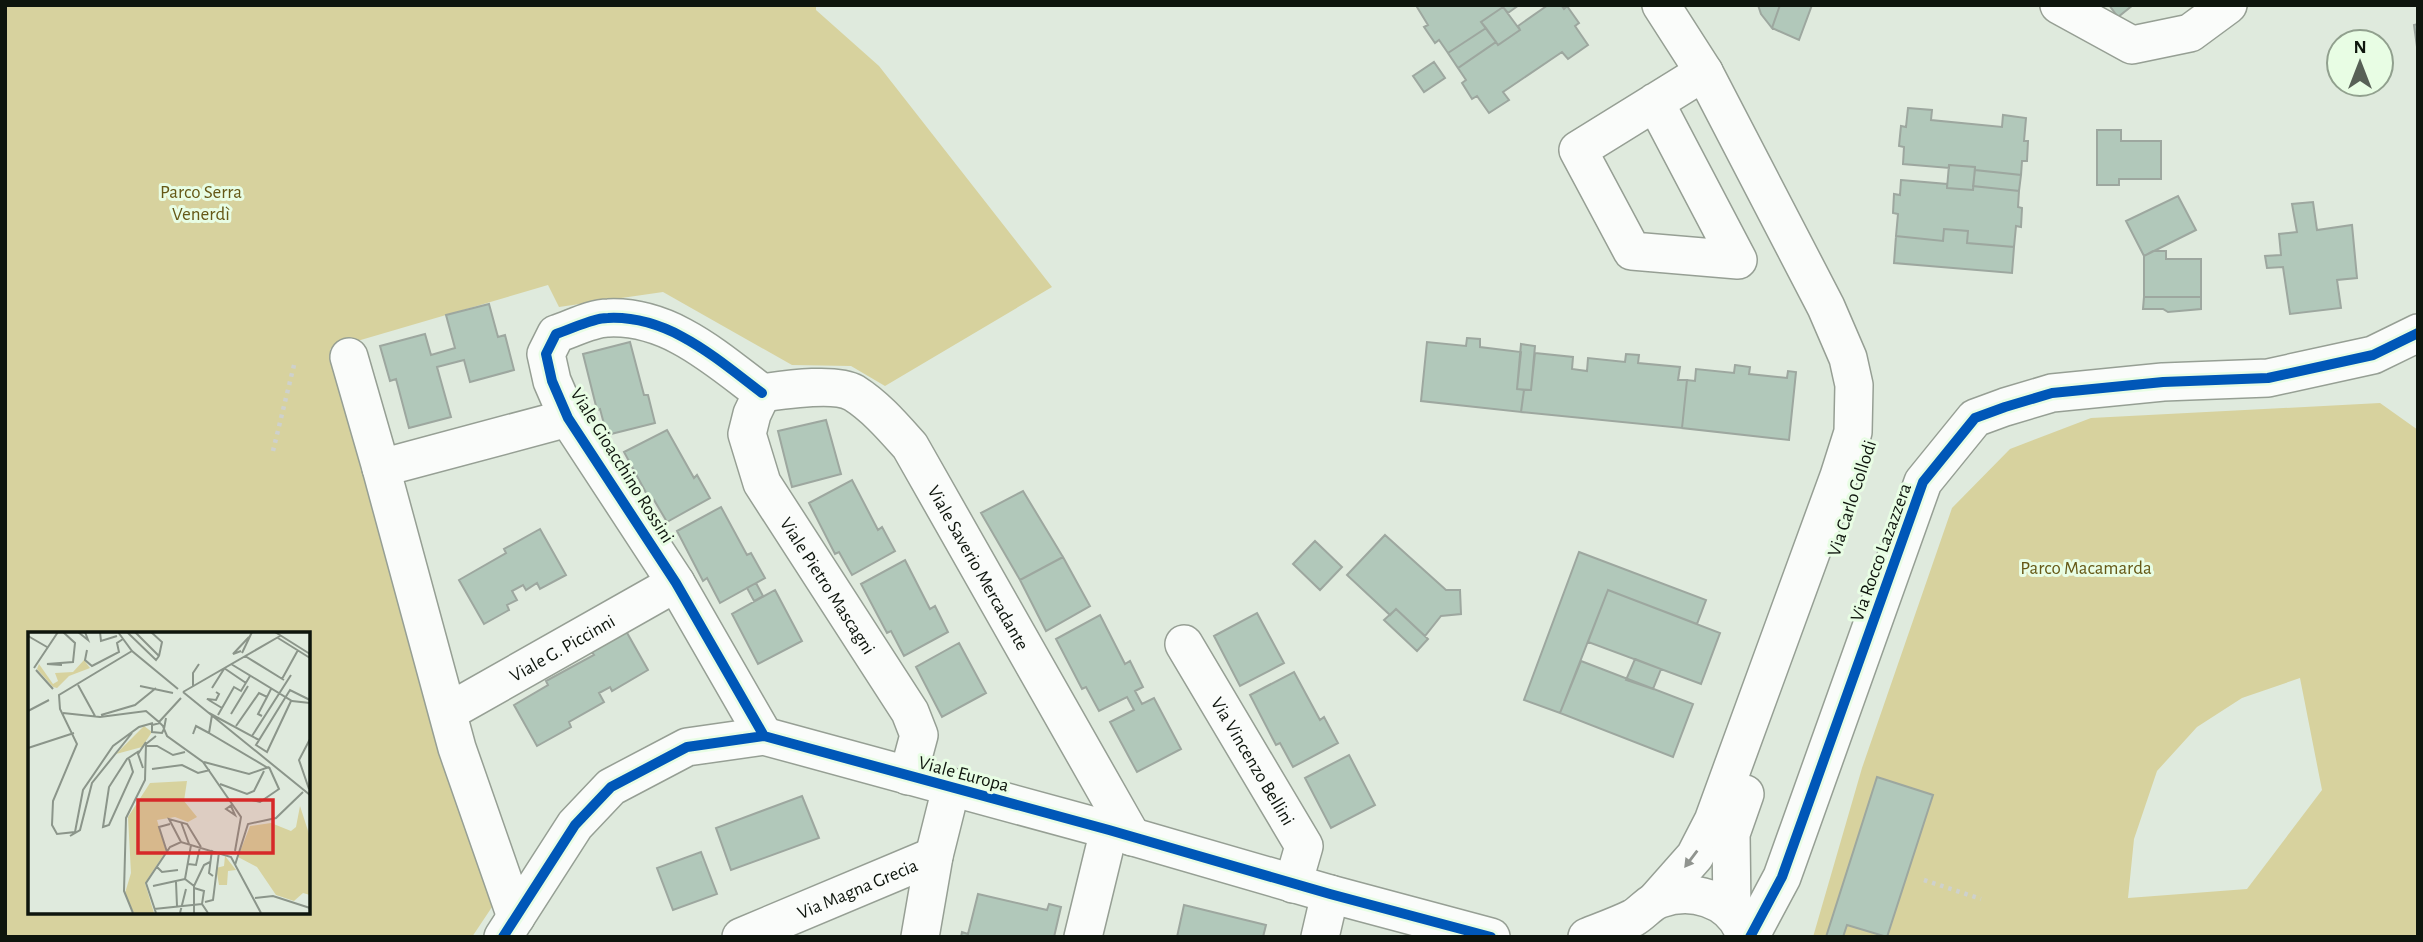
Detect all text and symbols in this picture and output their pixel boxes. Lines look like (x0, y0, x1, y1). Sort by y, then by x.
north arrow (2325, 28, 2395, 98)
text: N (2353, 38, 2367, 57)
park label: Parco Serra Venerdì (160, 183, 242, 224)
street label: Viale Gioacchino Rossini (566, 385, 677, 546)
street label: Via Carlo Collodi (1825, 438, 1880, 559)
street label: Via Rocco Lazazzera (1848, 481, 1915, 624)
street label: Viale Saverio Mercadante (923, 483, 1032, 654)
street label: Viale Pietro Mascagni (776, 514, 878, 658)
park label: Parco Macamarda (2020, 559, 2152, 578)
street label: Viale G. Piccinni (507, 612, 619, 686)
inset map (28, 632, 310, 914)
street label: Via Vincenzo Bellini (1207, 694, 1298, 829)
street label: Viale Europa (916, 753, 1011, 796)
one-way arrow (1684, 849, 1699, 867)
street label: Via Magna Grecia (795, 856, 921, 923)

